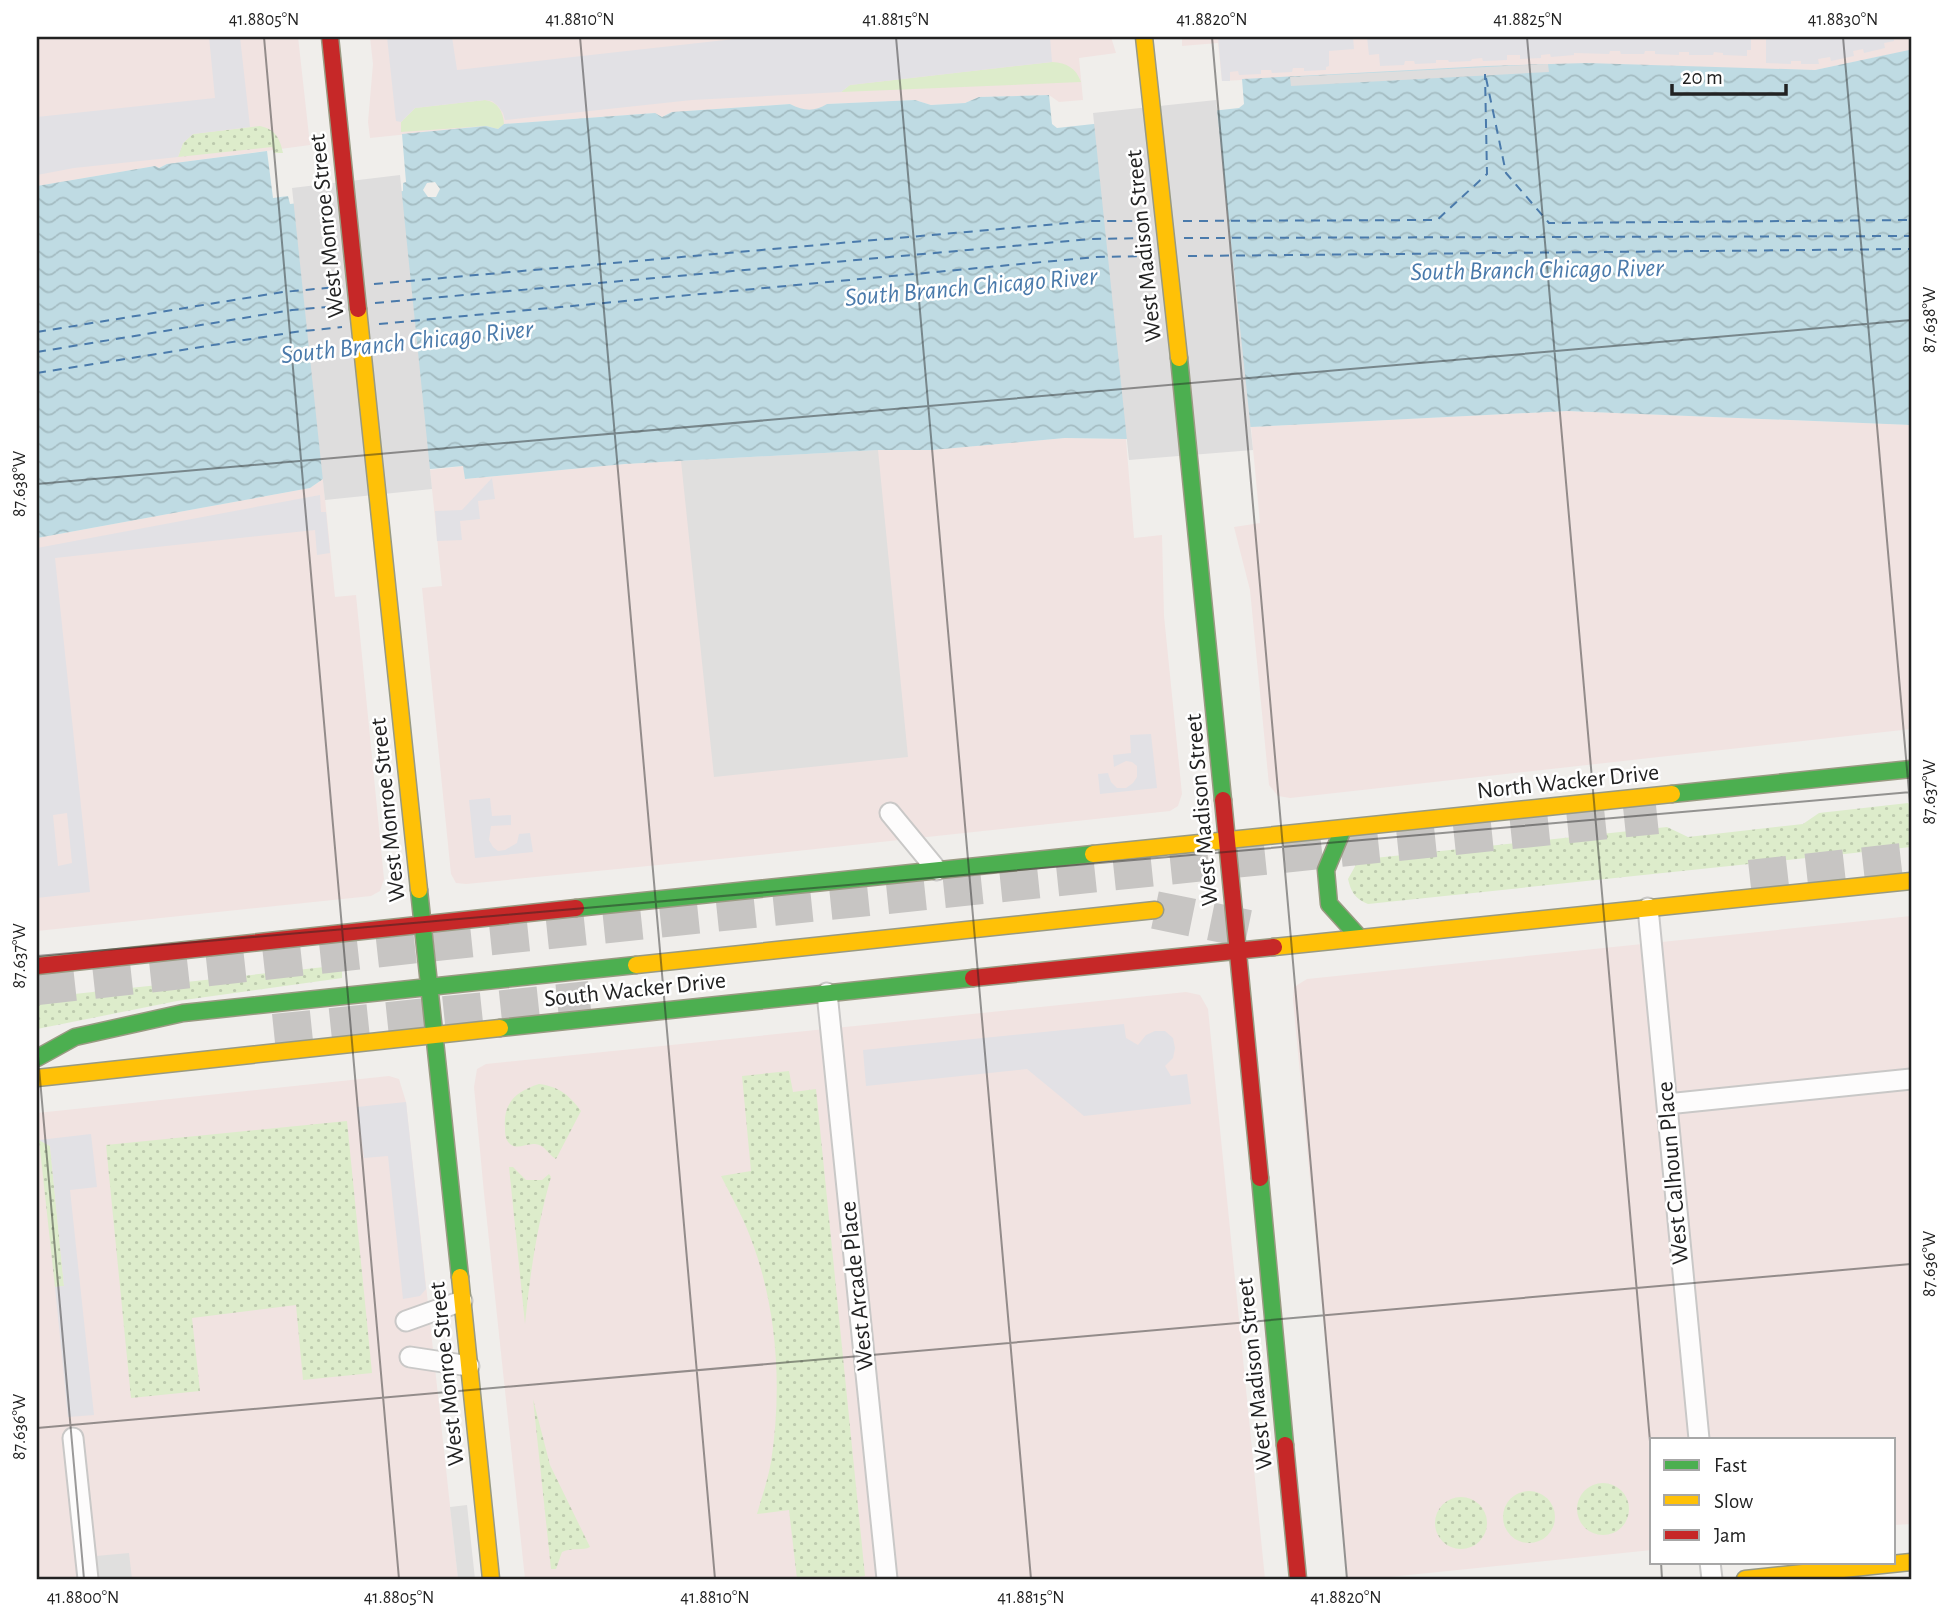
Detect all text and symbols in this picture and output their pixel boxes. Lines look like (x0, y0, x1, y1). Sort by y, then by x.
text: 41.8805°N (229, 11, 299, 29)
text: 41.8810°N (545, 11, 615, 29)
text: 41.8815°N (862, 11, 930, 29)
text: 41.8820°N (1176, 11, 1248, 29)
text: 41.8825°N (1493, 11, 1563, 29)
text: 41.8830°N (1808, 11, 1878, 29)
scale bar (1672, 52, 1785, 96)
text: 20 m (1682, 67, 1723, 88)
street label: West Monroe Street (305, 132, 349, 319)
street label: West Madison Street (1122, 148, 1166, 343)
water label: South Branch Chicago River (1410, 255, 1665, 285)
water label: South Branch Chicago River (844, 263, 1100, 311)
text: 87.638°W (1921, 287, 1939, 353)
water label: South Branch Chicago River (280, 316, 536, 368)
text: 87.638°W (11, 451, 29, 517)
street label: West Madison Street (1182, 712, 1222, 907)
street label: West Monroe Street (366, 716, 410, 903)
text: 87.637°W (1921, 759, 1939, 825)
street label: North Wacker Drive (1476, 761, 1660, 803)
text: 87.637°W (11, 923, 29, 989)
street label: South Wacker Drive (543, 969, 727, 1011)
street label: West Calhoun Place (1653, 1080, 1693, 1266)
street label: West Arcade Place (836, 1200, 878, 1372)
text: 87.636°W (1921, 1231, 1939, 1297)
street label: West Madison Street (1233, 1276, 1277, 1471)
street label: West Monroe Street (425, 1280, 469, 1467)
text: 87.636°W (11, 1394, 29, 1460)
legend (1650, 1438, 1896, 1564)
text: Fast (1714, 1455, 1747, 1476)
text: Slow (1714, 1491, 1753, 1512)
text: Jam (1714, 1525, 1746, 1546)
text: 41.8800°N (47, 1589, 119, 1607)
text: 41.8805°N (364, 1589, 434, 1607)
text: 41.8810°N (680, 1589, 750, 1607)
text: 41.8815°N (997, 1589, 1065, 1607)
text: 41.8820°N (1310, 1589, 1382, 1607)

